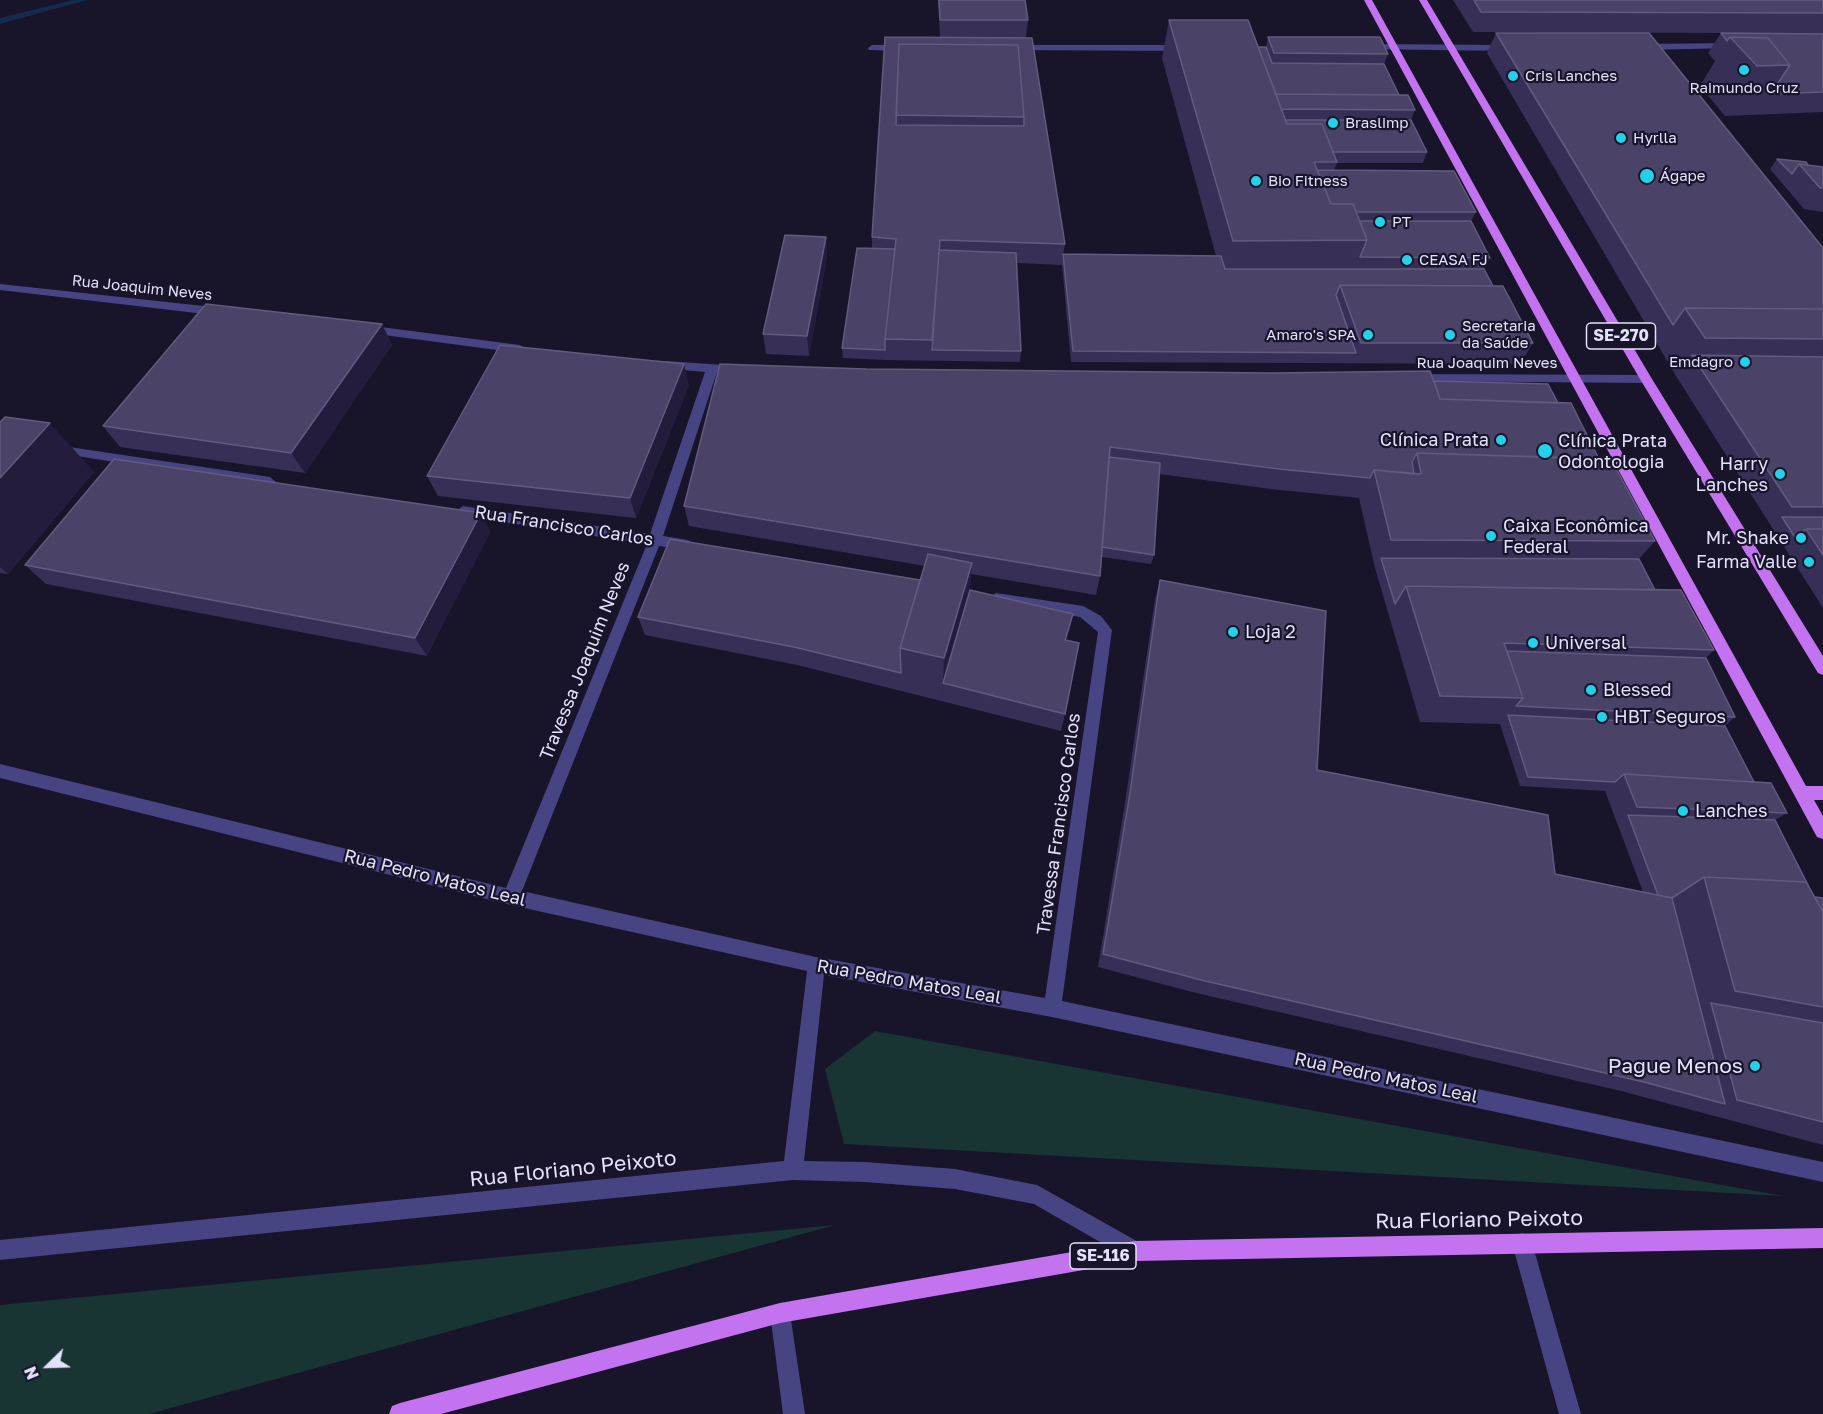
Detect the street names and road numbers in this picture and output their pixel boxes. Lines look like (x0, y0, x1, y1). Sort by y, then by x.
street label: Rua Joaquim Neves (71, 272, 213, 304)
road number: SE-270 (1586, 323, 1656, 349)
street label: Rua Joaquim Neves (1417, 354, 1557, 372)
street label: Rua Francisco Carlos (473, 501, 655, 551)
street label: Travessa Joaquim Neves (535, 559, 635, 763)
street label: Travessa Francisco Carlos (1033, 712, 1085, 936)
street label: Rua Pedro Matos Leal (342, 845, 528, 911)
street label: Rua Pedro Matos Leal (815, 955, 1003, 1009)
street label: Rua Pedro Matos Leal (1292, 1048, 1480, 1108)
street label: Rua Floriano Peixoto (468, 1146, 678, 1192)
street label: Rua Floriano Peixoto (1375, 1206, 1583, 1234)
road number: SE-116 (1070, 1243, 1136, 1269)

